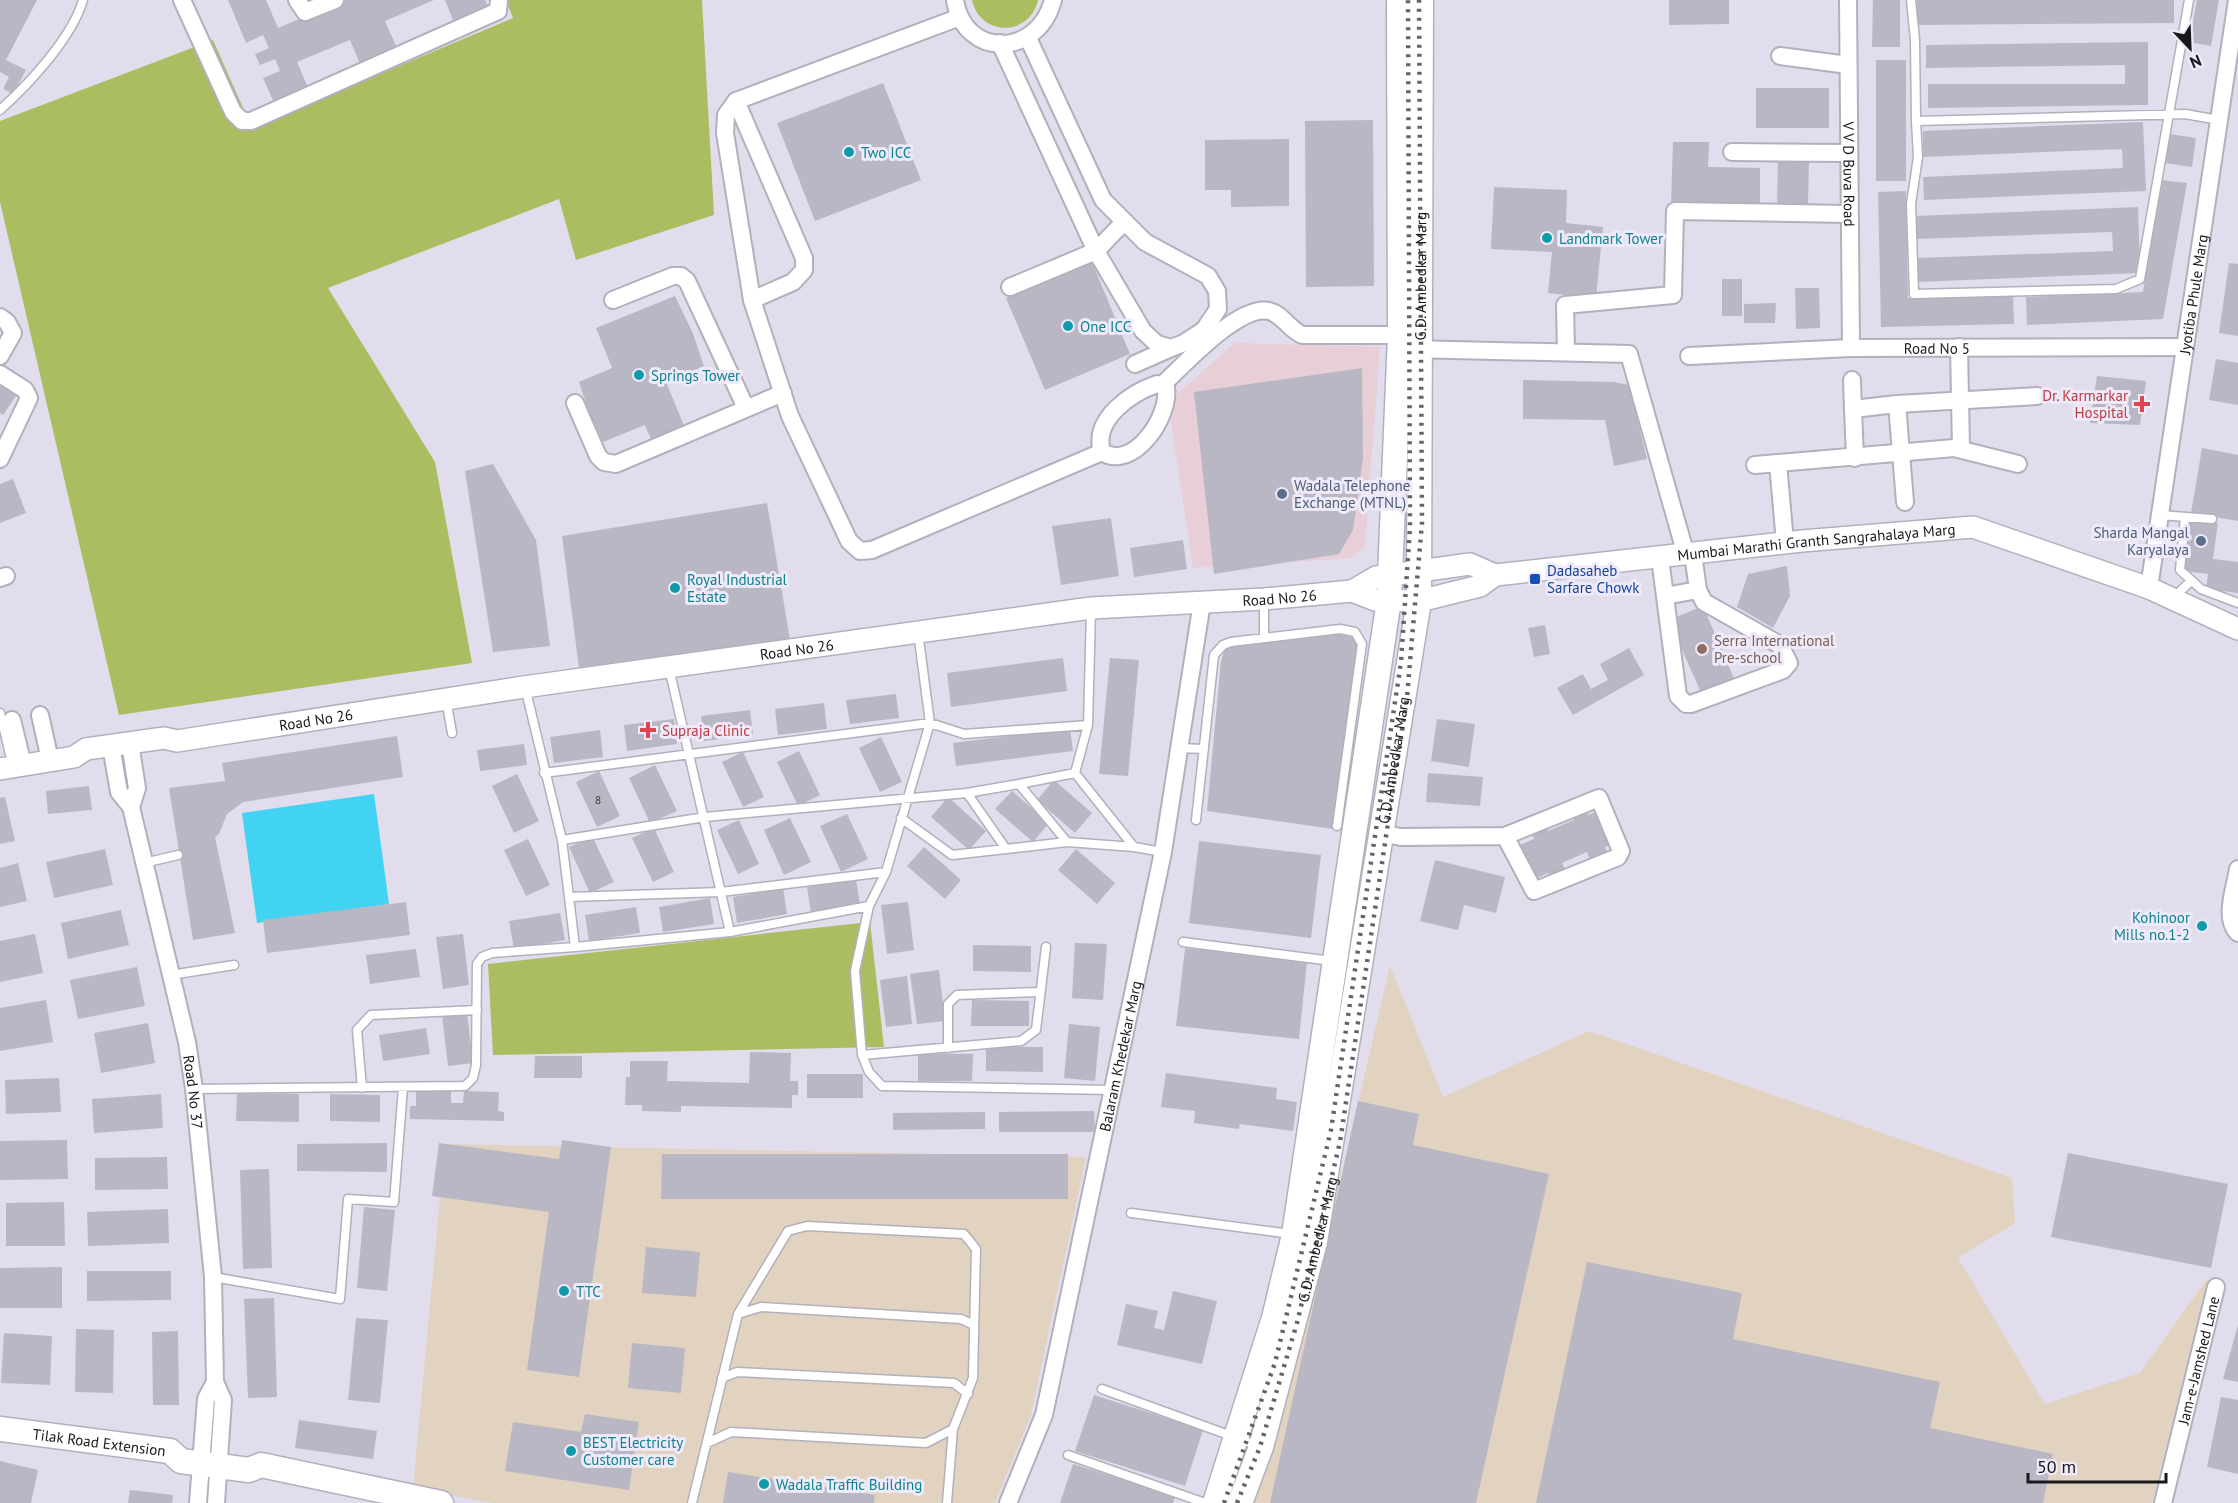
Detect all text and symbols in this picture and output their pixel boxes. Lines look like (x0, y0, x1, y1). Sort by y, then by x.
north arrow (2160, 18, 2220, 78)
text: N (2187, 51, 2205, 73)
street label: V V D Buva Road (1840, 120, 1859, 227)
place label: Two ICC (861, 143, 911, 162)
marker: Two ICC (842, 145, 856, 159)
street label: G.D. Ambedkar Marg (1410, 212, 1430, 340)
place label: Landmark Tower (1559, 229, 1663, 248)
marker: Landmark Tower (1540, 231, 1554, 245)
street label: Jyotiba Phule Marg (2174, 233, 2211, 357)
place label: One ICC (1080, 317, 1131, 336)
marker: One ICC (1061, 319, 1075, 333)
street label: Road No 5 (1904, 338, 1970, 357)
place label: Springs Tower (651, 366, 740, 385)
marker: Springs Tower (632, 368, 646, 382)
place label: Dr. Karmarkar Hospital (2042, 386, 2129, 422)
marker: Dr. Karmarkar Hospital (2133, 395, 2151, 413)
place label: Wadala Telephone Exchange (MTNL) (1294, 476, 1410, 512)
marker: Wadala Telephone Exchange (MTNL) (1275, 487, 1289, 501)
street label: Mumbai Marathi Granth Sangrahalaya Marg (1676, 519, 1956, 564)
place label: Sharda Mangal Karyalaya (2093, 523, 2190, 559)
marker: Sharda Mangal Karyalaya (2194, 534, 2208, 548)
place label: Dadasaheb Sarfare Chowk (1547, 561, 1640, 597)
place label: Royal Industrial Estate (687, 570, 788, 606)
marker: Dadasaheb Sarfare Chowk (1528, 572, 1542, 586)
marker: Royal Industrial Estate (668, 581, 682, 595)
street label: Road No 26 (1242, 585, 1317, 610)
place label: Serra International Pre-school (1714, 631, 1835, 667)
street label: Road No 26 (759, 634, 835, 664)
marker: Serra International Pre-school (1695, 642, 1709, 656)
street label: G.D. Ambedkar Marg (1374, 695, 1413, 825)
street label: Road No 26 (278, 704, 354, 734)
marker: Supraja Clinic (639, 721, 657, 739)
place label: Supraja Clinic (662, 721, 750, 740)
house number: 8 (595, 792, 601, 807)
place label: Kohinoor Mills no.1-2 (2114, 908, 2190, 944)
marker: Kohinoor Mills no.1-2 (2195, 919, 2209, 933)
street label: Balaram Khedekar Marg (1095, 979, 1145, 1133)
street label: Road No 37 (180, 1054, 207, 1130)
street label: G.D. Ambedkar Marg (1293, 1175, 1341, 1304)
place label: TTC (576, 1282, 601, 1301)
marker: TTC (557, 1284, 571, 1298)
street label: Jam-e-Jamshed Lane (2173, 1294, 2223, 1427)
street label: Tilak Road Extension (32, 1424, 167, 1460)
place label: BEST Electricity Customer care (583, 1433, 683, 1469)
marker: BEST Electricity Customer care (564, 1444, 578, 1458)
scale bar (2028, 1446, 2166, 1484)
text: 50 m (2037, 1455, 2076, 1478)
place label: Wadala Traffic Building (776, 1475, 922, 1494)
marker: Wadala Traffic Building (757, 1477, 771, 1491)

